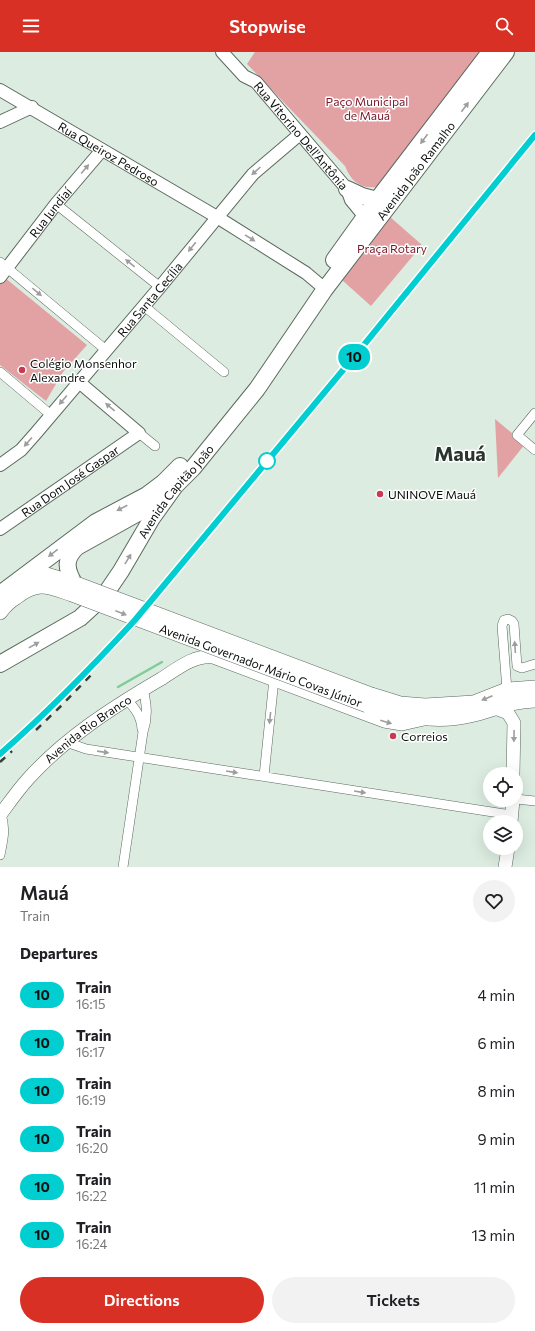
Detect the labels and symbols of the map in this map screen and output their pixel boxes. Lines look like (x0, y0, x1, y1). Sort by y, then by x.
street label: Rua Vitorino Dell'Antônia (252, 78, 351, 192)
park label: Paço Municipal de Mauá (326, 94, 408, 122)
one-way arrow (460, 101, 469, 112)
street label: Rua Queiroz Pedroso (56, 119, 162, 189)
street label: Avenida João Ramalho (373, 119, 458, 223)
one-way arrow (419, 133, 428, 144)
one-way arrow (81, 164, 89, 175)
one-way arrow (251, 167, 262, 176)
street label: Rua Jundiaí (26, 184, 75, 240)
one-way arrow (245, 234, 255, 242)
park label: Praça Rotary (357, 241, 427, 255)
one-way arrow (188, 242, 197, 253)
street label: Rua Santa Cecília (114, 259, 185, 339)
one-way arrow (124, 259, 135, 267)
one-way arrow (32, 288, 43, 297)
line badge: 10 (336, 344, 372, 370)
place label: Colégio Monsenhor Alexandre (30, 356, 137, 384)
marker: Colégio Monsenhor Alexandre (17, 365, 27, 375)
one-way arrow (59, 395, 68, 406)
one-way arrow (104, 403, 115, 412)
one-way arrow (23, 437, 32, 447)
district label: Mauá (434, 441, 486, 465)
street label: Rua Dom José Gaspar (18, 442, 122, 519)
street label: Avenida Capitão João (135, 442, 216, 541)
unlabelled marker (258, 452, 276, 470)
place label: UNINOVE Mauá (388, 487, 476, 501)
marker: UNINOVE Mauá (375, 489, 385, 499)
one-way arrow (117, 505, 128, 511)
one-way arrow (48, 549, 59, 557)
one-way arrow (125, 553, 132, 565)
one-way arrow (116, 610, 128, 616)
street label: Avenida Governador Mário Covas Júnior (158, 621, 364, 710)
one-way arrow (28, 641, 40, 648)
one-way arrow (512, 641, 519, 653)
street label: Avenida Rio Branco (41, 692, 134, 766)
one-way arrow (480, 696, 492, 702)
one-way arrow (267, 712, 273, 724)
one-way arrow (380, 719, 392, 725)
place label: Correios (401, 729, 448, 743)
one-way arrow (511, 730, 517, 743)
marker: Correios (388, 731, 398, 741)
one-way arrow (97, 749, 109, 755)
one-way arrow (226, 769, 238, 775)
one-way arrow (354, 789, 366, 795)

